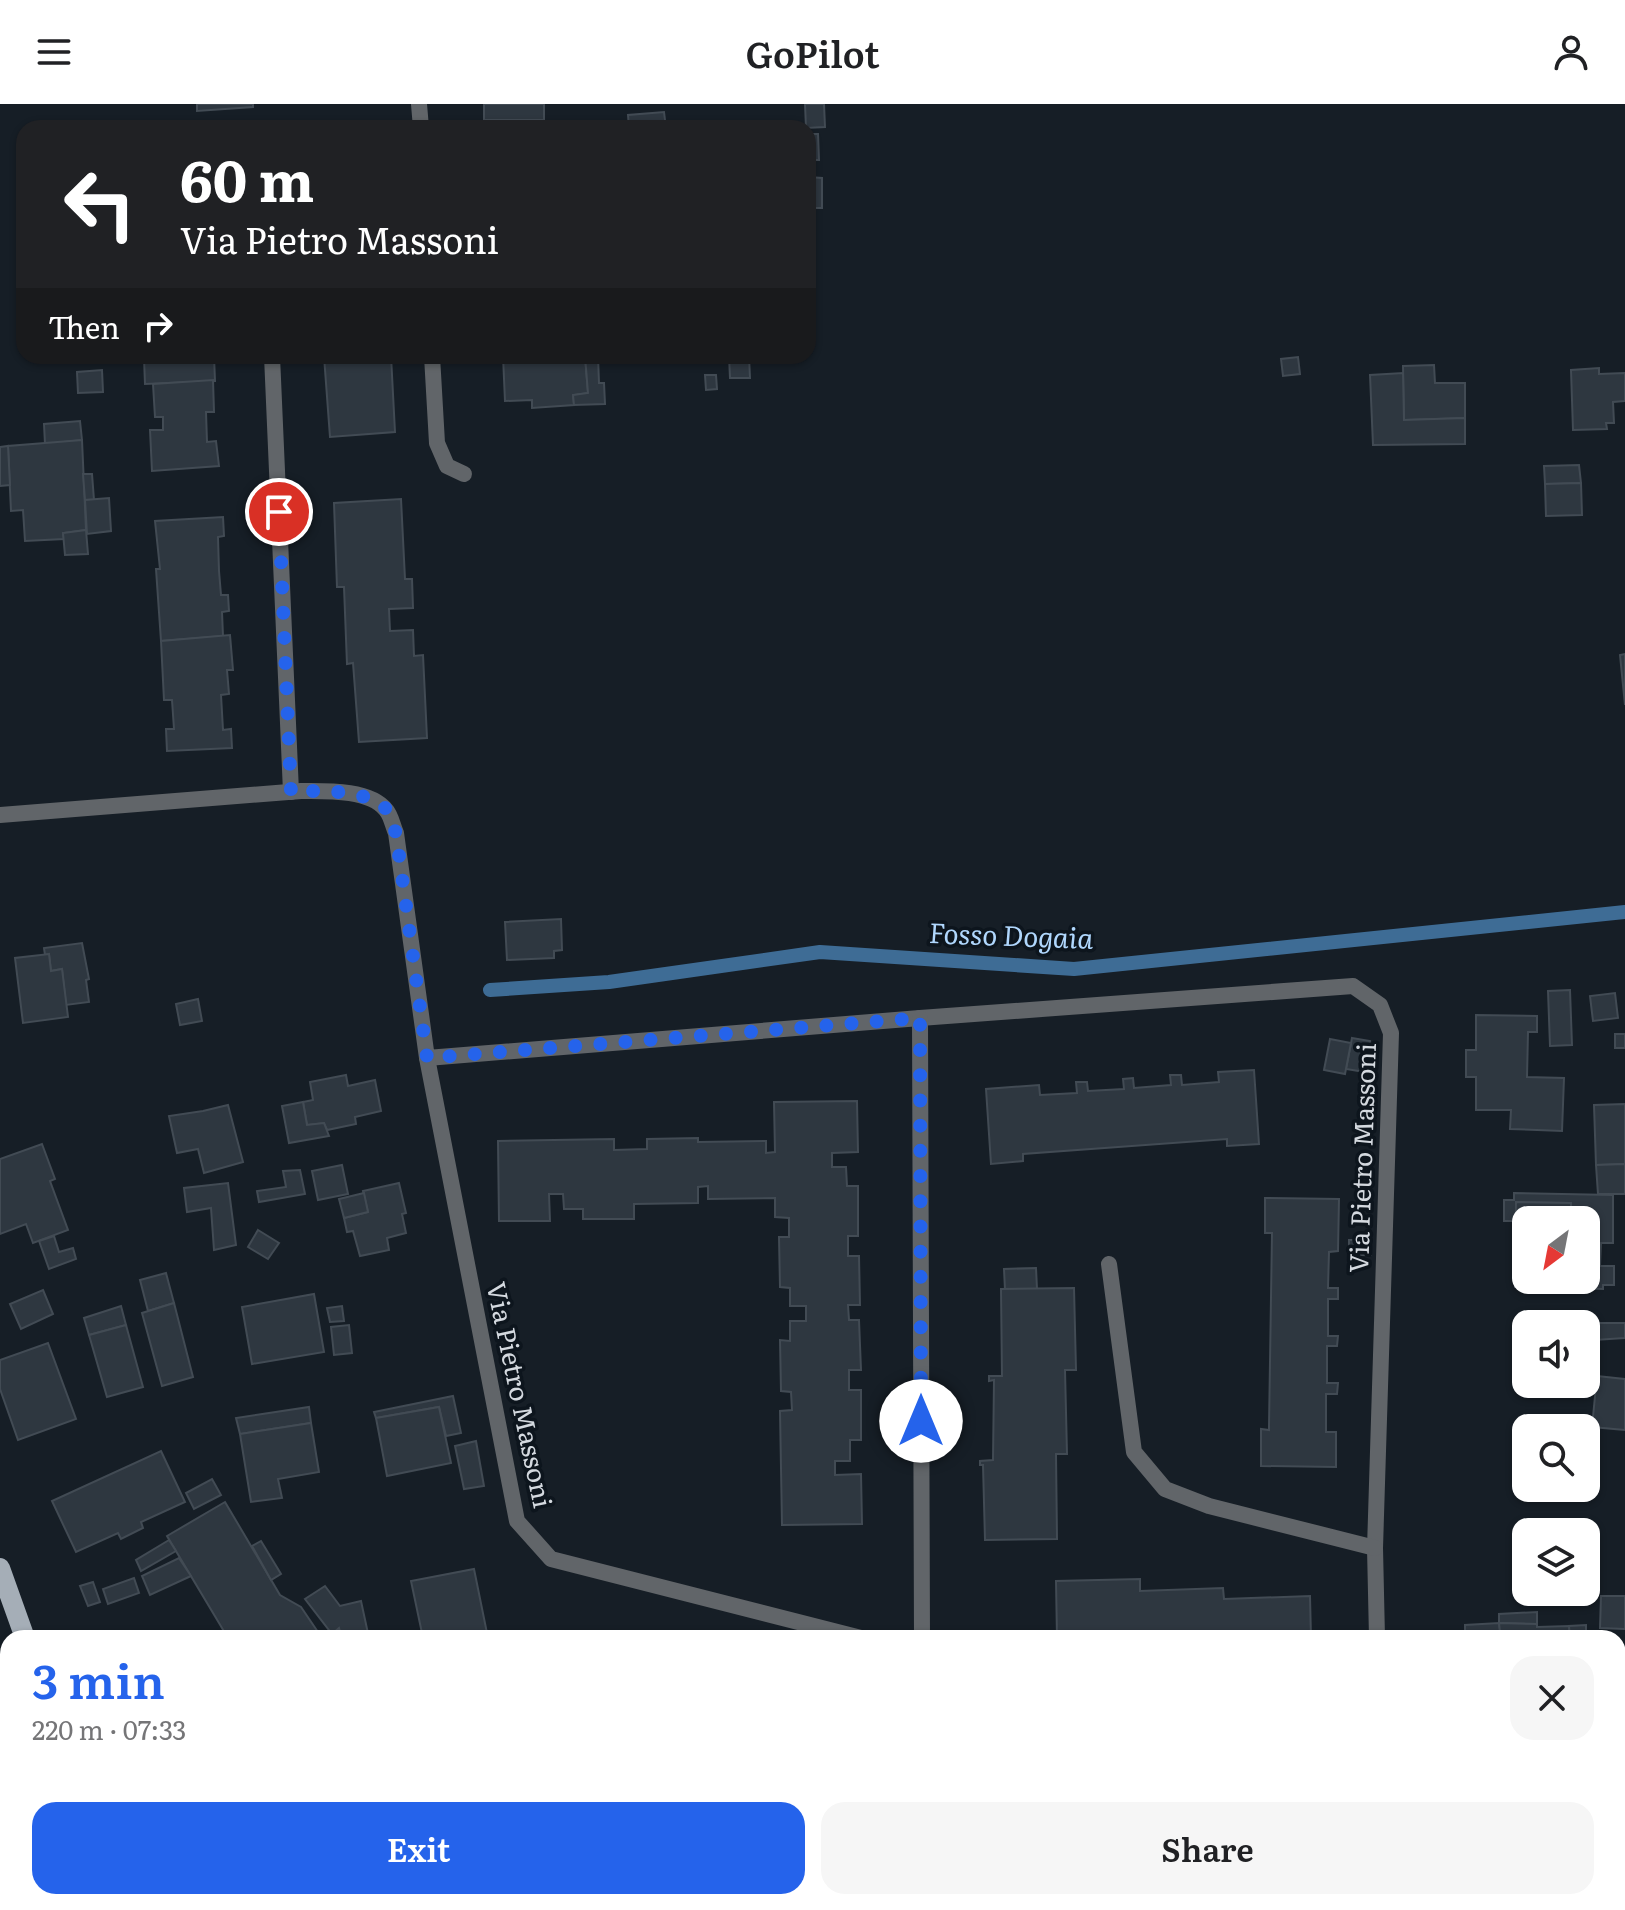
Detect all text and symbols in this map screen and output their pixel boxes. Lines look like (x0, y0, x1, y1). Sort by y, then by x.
text: GoPilot (746, 26, 879, 79)
icon: menu (32, 30, 76, 74)
icon: person (1549, 30, 1593, 74)
text: 60 m (180, 136, 314, 219)
icon: left (48, 152, 152, 256)
text: Via Pietro Massoni (180, 212, 499, 265)
text: Then (48, 304, 120, 348)
icon: right (136, 304, 180, 348)
pin (245, 478, 313, 546)
icon: arrive (257, 490, 301, 534)
water label: Fosso Dogaia (928, 910, 1094, 958)
street label: Via Pietro Massoni (1337, 1042, 1384, 1274)
north arrow (1512, 1206, 1600, 1294)
map controls (1512, 1206, 1600, 1606)
street label: Via Pietro Massoni (478, 1278, 565, 1511)
button: sound (1512, 1310, 1600, 1398)
position arrow (879, 1379, 963, 1463)
button: search (1512, 1414, 1600, 1502)
button: layers (1512, 1518, 1600, 1606)
text: 3 min (32, 1643, 165, 1714)
button: close (1510, 1656, 1594, 1740)
text: 220 m · 07:33 (32, 1709, 186, 1748)
button: Exit (32, 1802, 805, 1894)
button: Share (821, 1802, 1594, 1894)

